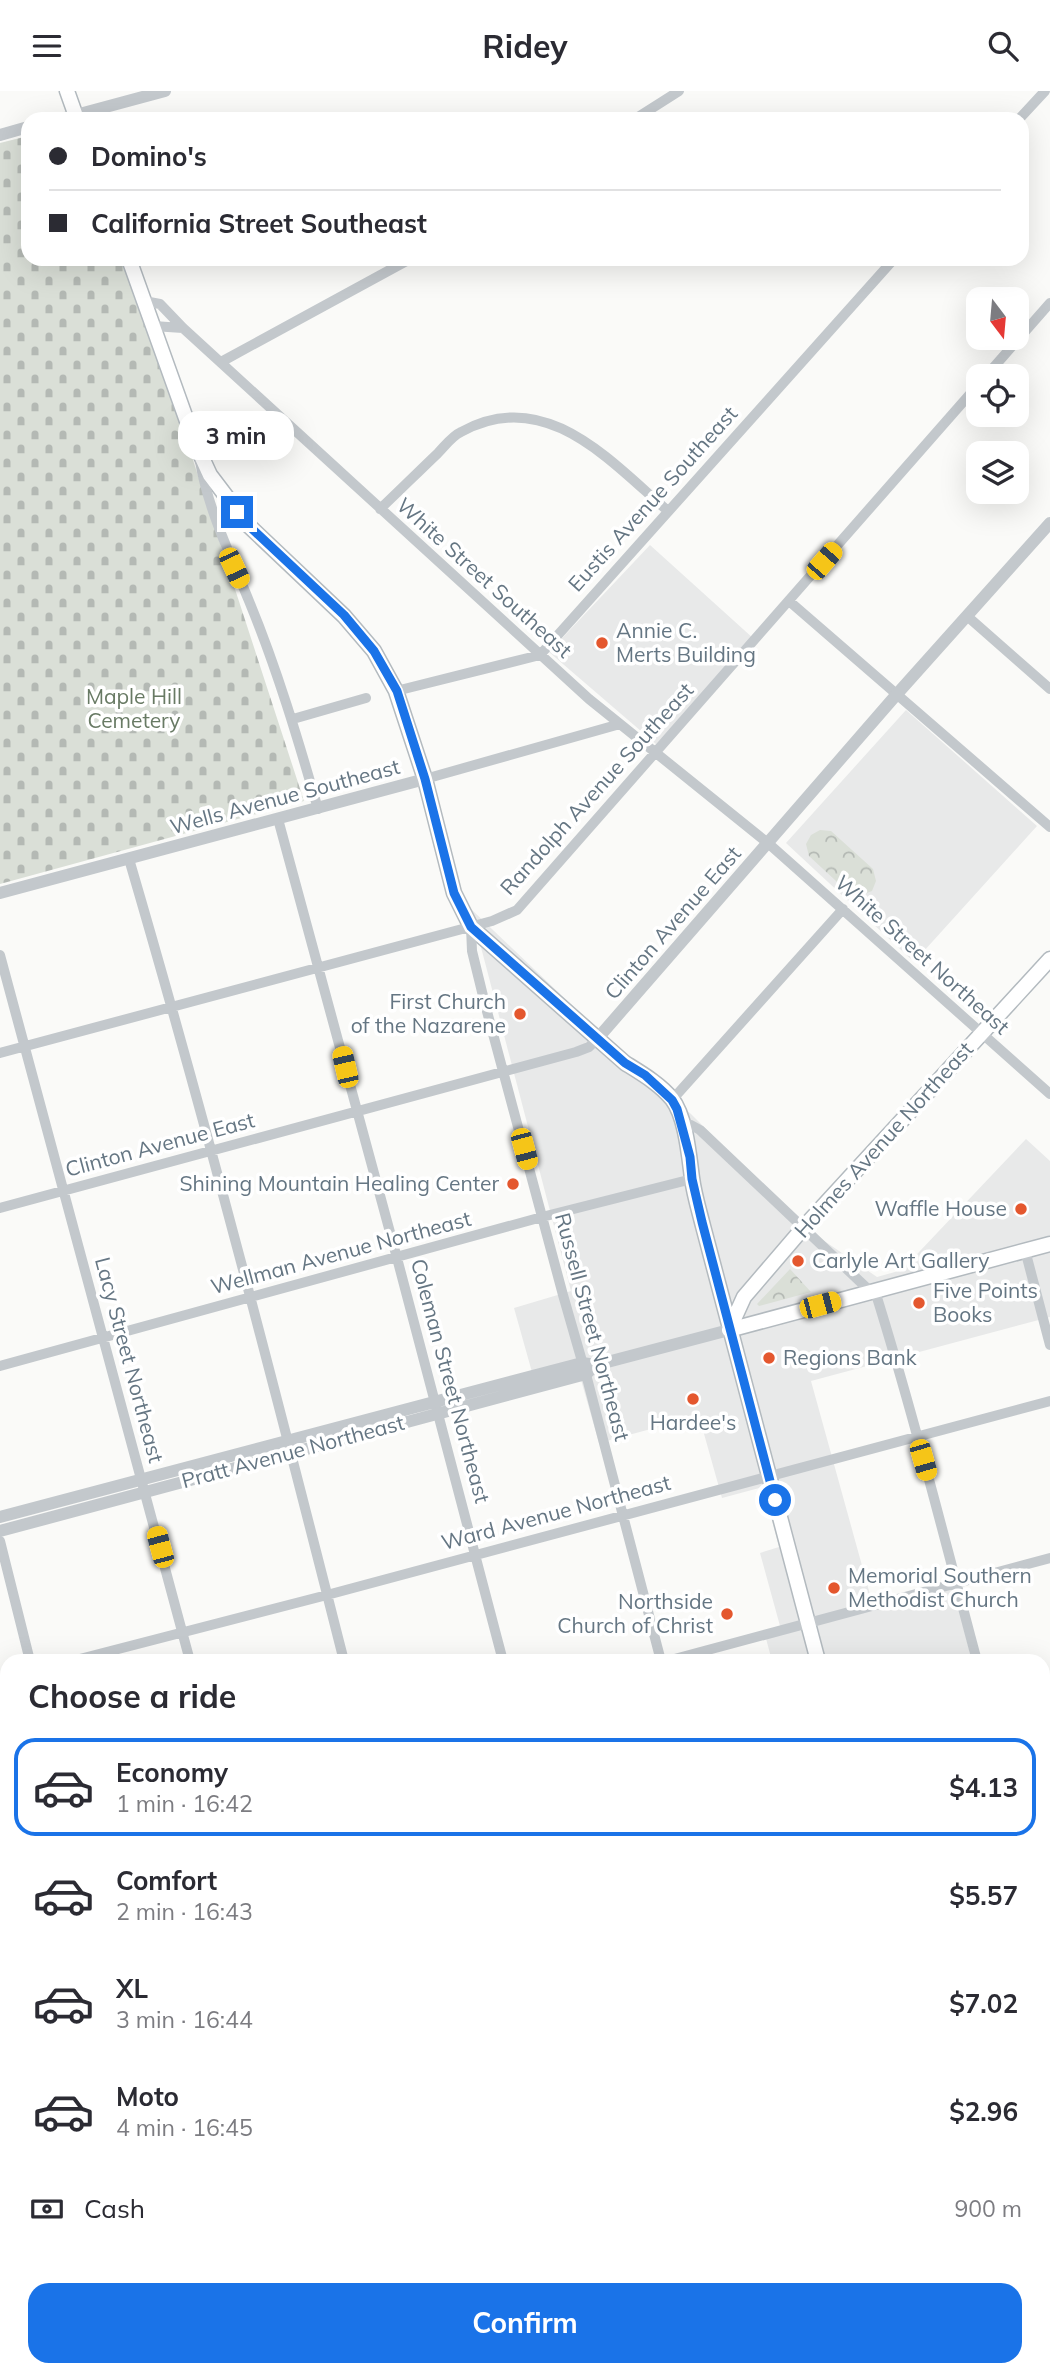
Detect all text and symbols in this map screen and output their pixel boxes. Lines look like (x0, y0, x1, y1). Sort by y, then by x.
text: Ridey (482, 26, 568, 66)
icon: menu (28, 27, 66, 65)
icon: search (984, 27, 1022, 65)
text: Domino's (91, 140, 207, 173)
text: California Street Southeast (91, 207, 427, 240)
north arrow (966, 287, 1029, 350)
map controls (966, 287, 1029, 504)
button: locate (966, 364, 1029, 427)
street label: Eustis Avenue Southeast (562, 400, 742, 596)
callout: 3 min (179, 411, 295, 459)
text: 3 min (206, 421, 266, 450)
button: layers (966, 441, 1029, 504)
street label: White Street Southeast (392, 492, 578, 663)
route end (221, 496, 253, 528)
car (803, 538, 846, 584)
car (216, 545, 253, 591)
place label: Annie C. Merts Building (616, 617, 756, 667)
marker: Annie C. Merts Building (594, 635, 610, 651)
street label: Randolph Avenue Southeast (494, 677, 698, 900)
park label: Maple Hill Cemetery (86, 683, 182, 733)
street label: Wells Avenue Southeast (167, 753, 402, 839)
street label: Clinton Avenue East (599, 840, 746, 1004)
street label: White Street Northeast (830, 869, 1015, 1039)
place label: First Church of the Nazarene (351, 988, 506, 1038)
marker: First Church of the Nazarene (512, 1006, 528, 1022)
street label: Holmes Avenue Northeast (788, 1036, 978, 1243)
car (331, 1044, 360, 1090)
street label: Clinton Avenue East (62, 1106, 257, 1182)
car (509, 1126, 540, 1172)
place label: Shining Mountain Healing Center (179, 1170, 499, 1196)
marker: Shining Mountain Healing Center (505, 1176, 521, 1192)
place label: Waffle House (874, 1195, 1007, 1221)
marker: Waffle House (1013, 1201, 1029, 1217)
street label: Wellman Avenue Northeast (208, 1205, 474, 1299)
street label: Russell Street Northeast (550, 1210, 636, 1444)
place label: Carlyle Art Gallery (812, 1247, 990, 1273)
marker: Carlyle Art Gallery (790, 1253, 806, 1269)
street label: Lacy Street Northeast (90, 1254, 170, 1465)
street label: Coleman Street Northeast (406, 1256, 496, 1506)
place label: Five Points Books (933, 1277, 1038, 1327)
car (797, 1289, 844, 1321)
marker: Five Points Books (911, 1295, 927, 1311)
place label: Regions Bank (783, 1344, 917, 1370)
marker: Regions Bank (761, 1350, 777, 1366)
marker: Hardee's (685, 1391, 701, 1407)
street label: Pratt Avenue Northeast (179, 1409, 407, 1493)
place label: Hardee's (650, 1409, 736, 1435)
car (908, 1437, 939, 1483)
street label: Ward Avenue Northeast (438, 1469, 673, 1555)
route start (759, 1484, 791, 1516)
car (145, 1524, 176, 1570)
place label: Memorial Southern Methodist Church (848, 1562, 1032, 1612)
marker: Memorial Southern Methodist Church (826, 1580, 842, 1596)
place label: Northside Church of Christ (557, 1588, 713, 1638)
marker: Northside Church of Christ (719, 1606, 735, 1622)
text: Choose a ride (28, 1676, 236, 1716)
icon: car (32, 1756, 95, 1819)
text: Economy (116, 1756, 228, 1789)
text: $4.13 (949, 1771, 1018, 1804)
text: 1 min · 16:42 (116, 1789, 253, 1818)
icon: car (32, 1864, 95, 1927)
text: Comfort (116, 1864, 217, 1897)
text: $5.57 (949, 1879, 1018, 1912)
text: 2 min · 16:43 (116, 1897, 253, 1926)
icon: car (32, 1972, 95, 2035)
text: XL (116, 1972, 148, 2005)
text: $7.02 (949, 1987, 1018, 2020)
text: 3 min · 16:44 (116, 2005, 253, 2034)
icon: car (32, 2080, 95, 2143)
text: Moto (116, 2080, 179, 2113)
text: $2.96 (949, 2095, 1018, 2128)
text: 4 min · 16:45 (116, 2113, 253, 2142)
icon: cash (28, 2190, 66, 2228)
text: Cash (84, 2192, 145, 2225)
text: 900 m (954, 2194, 1022, 2223)
button: Confirm (28, 2283, 1022, 2363)

